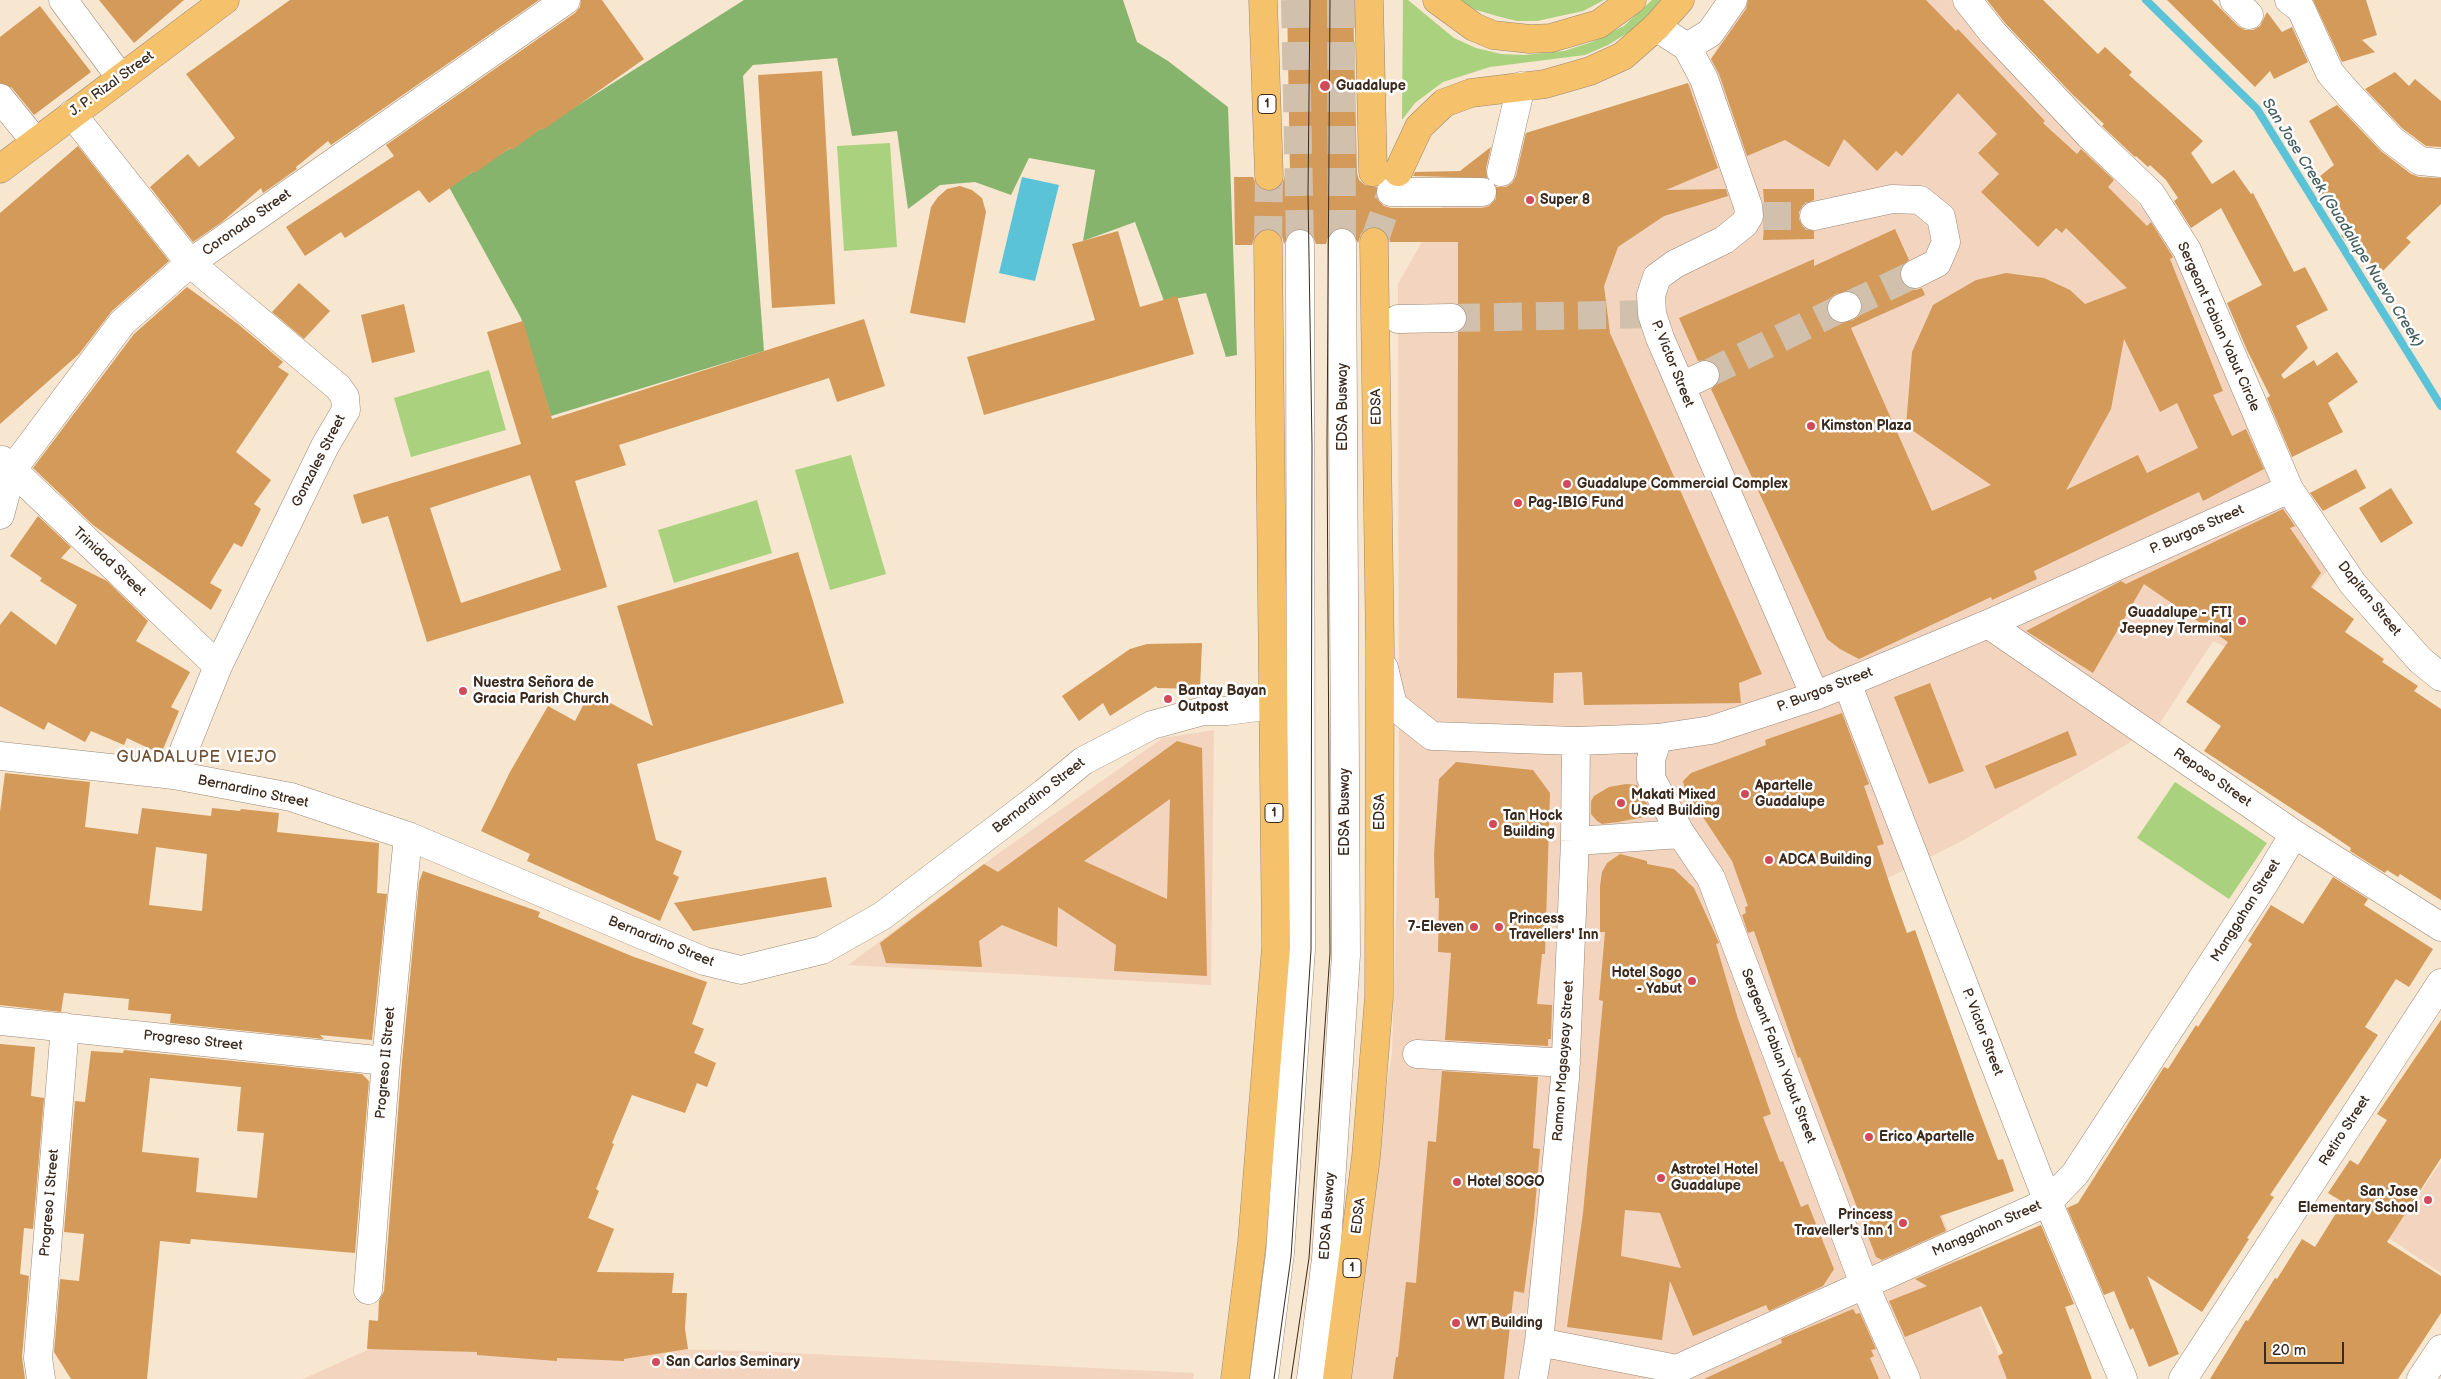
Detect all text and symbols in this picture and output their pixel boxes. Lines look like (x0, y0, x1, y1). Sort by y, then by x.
street label: J. P. Rizal Street (67, 48, 157, 120)
place label: Guadalupe (1336, 78, 1406, 94)
marker: Guadalupe (1318, 79, 1332, 93)
road number: 1 (1258, 95, 1276, 114)
water label: San Jose Creek (Guadalupe Nuevo Creek) (2257, 95, 2427, 351)
street label: Coronado Street (199, 186, 295, 260)
place label: Super 8 (1540, 192, 1590, 208)
marker: Super 8 (1524, 194, 1536, 206)
street label: Sergeant Fabian Yabut Circle (2173, 240, 2263, 414)
street label: P. Victor Street (1647, 318, 1697, 410)
street label: EDSA Busway (1335, 363, 1351, 451)
street label: EDSA (1368, 389, 1386, 425)
street label: Gonzales Street (289, 412, 349, 510)
place label: Kimston Plaza (1821, 418, 1911, 434)
marker: Kimston Plaza (1805, 420, 1817, 432)
place label: Guadalupe Commercial Complex (1577, 476, 1788, 492)
marker: Guadalupe Commercial Complex (1561, 478, 1573, 490)
place label: Pag-IBIG Fund (1528, 495, 1624, 511)
marker: Pag-IBIG Fund (1512, 497, 1524, 509)
street label: P. Burgos Street (2147, 502, 2247, 558)
street label: Trinidad Street (69, 524, 149, 600)
street label: Dapitan Street (2334, 558, 2404, 640)
place label: Guadalupe - FTI Jeepney Terminal (2120, 605, 2232, 638)
marker: Guadalupe - FTI Jeepney Terminal (2236, 615, 2248, 627)
street label: P. Burgos Street (1775, 664, 1875, 716)
place label: Nuestra Señora de Gracia Parish Church (473, 675, 609, 708)
place label: Bantay Bayan Outpost (1178, 683, 1266, 716)
marker: Nuestra Señora de Gracia Parish Church (457, 685, 469, 697)
marker: Bantay Bayan Outpost (1162, 693, 1174, 705)
street label: Reposo Street (2170, 745, 2254, 811)
district label: GUADALUPE VIEJO (115, 748, 279, 768)
street label: Bernardino Street (989, 755, 1089, 837)
street label: EDSA Busway (1337, 768, 1353, 856)
street label: Bernardino Street (196, 772, 310, 812)
place label: Apartelle Guadalupe (1755, 778, 1825, 810)
place label: Makati Mixed Used Building (1631, 787, 1720, 820)
marker: Apartelle Guadalupe (1739, 788, 1751, 800)
street label: EDSA (1372, 794, 1388, 830)
marker: Makati Mixed Used Building (1615, 797, 1627, 809)
road number: 1 (1265, 804, 1283, 822)
place label: Tan Hock Building (1503, 808, 1562, 840)
marker: Tan Hock Building (1487, 818, 1499, 830)
place label: ADCA Building (1779, 852, 1872, 868)
marker: ADCA Building (1763, 854, 1775, 866)
street label: Manggahan Street (2208, 857, 2284, 965)
place label: Princess Travellers' Inn (1509, 911, 1599, 944)
street label: Bernardino Street (606, 913, 716, 971)
place label: 7-Eleven (1408, 919, 1464, 935)
marker: 7-Eleven (1468, 921, 1480, 933)
marker: Princess Travellers' Inn (1493, 921, 1505, 933)
place label: Hotel Sogo - Yabut (1611, 965, 1682, 998)
street label: Sergeant Fabian Yabut Street (1737, 966, 1819, 1146)
marker: Hotel Sogo - Yabut (1686, 975, 1698, 987)
street label: Ramon Magsaysay Street (1550, 980, 1578, 1142)
street label: P. Victor Street (1958, 986, 2006, 1078)
street label: Progreso II Street (373, 1006, 399, 1120)
street label: Progreso Street (142, 1027, 244, 1055)
street label: Retiro Street (2316, 1093, 2374, 1169)
place label: Erico Apartelle (1879, 1129, 1974, 1145)
marker: Erico Apartelle (1863, 1131, 1875, 1143)
street label: Progreso I Street (37, 1149, 63, 1257)
place label: Astrotel Hotel Guadalupe (1671, 1162, 1758, 1194)
street label: EDSA Busway (1317, 1172, 1339, 1260)
marker: Astrotel Hotel Guadalupe (1655, 1172, 1667, 1184)
place label: Hotel SOGO (1467, 1174, 1544, 1190)
marker: Hotel SOGO (1451, 1176, 1463, 1188)
place label: San Jose Elementary School (2298, 1184, 2418, 1216)
marker: San Jose Elementary School (2422, 1194, 2434, 1206)
street label: EDSA (1348, 1197, 1370, 1235)
street label: Manggahan Street (1930, 1197, 2044, 1261)
place label: Princess Traveller's Inn 1 (1794, 1207, 1893, 1240)
marker: Princess Traveller's Inn 1 (1897, 1217, 1909, 1229)
road number: 1 (1343, 1258, 1361, 1278)
place label: WT Building (1466, 1315, 1543, 1331)
marker: WT Building (1450, 1317, 1462, 1329)
scale bar (2266, 1332, 2346, 1364)
text: 20 m (2272, 1341, 2306, 1360)
place label: San Carlos Seminary (666, 1354, 800, 1370)
marker: San Carlos Seminary (650, 1356, 662, 1368)

